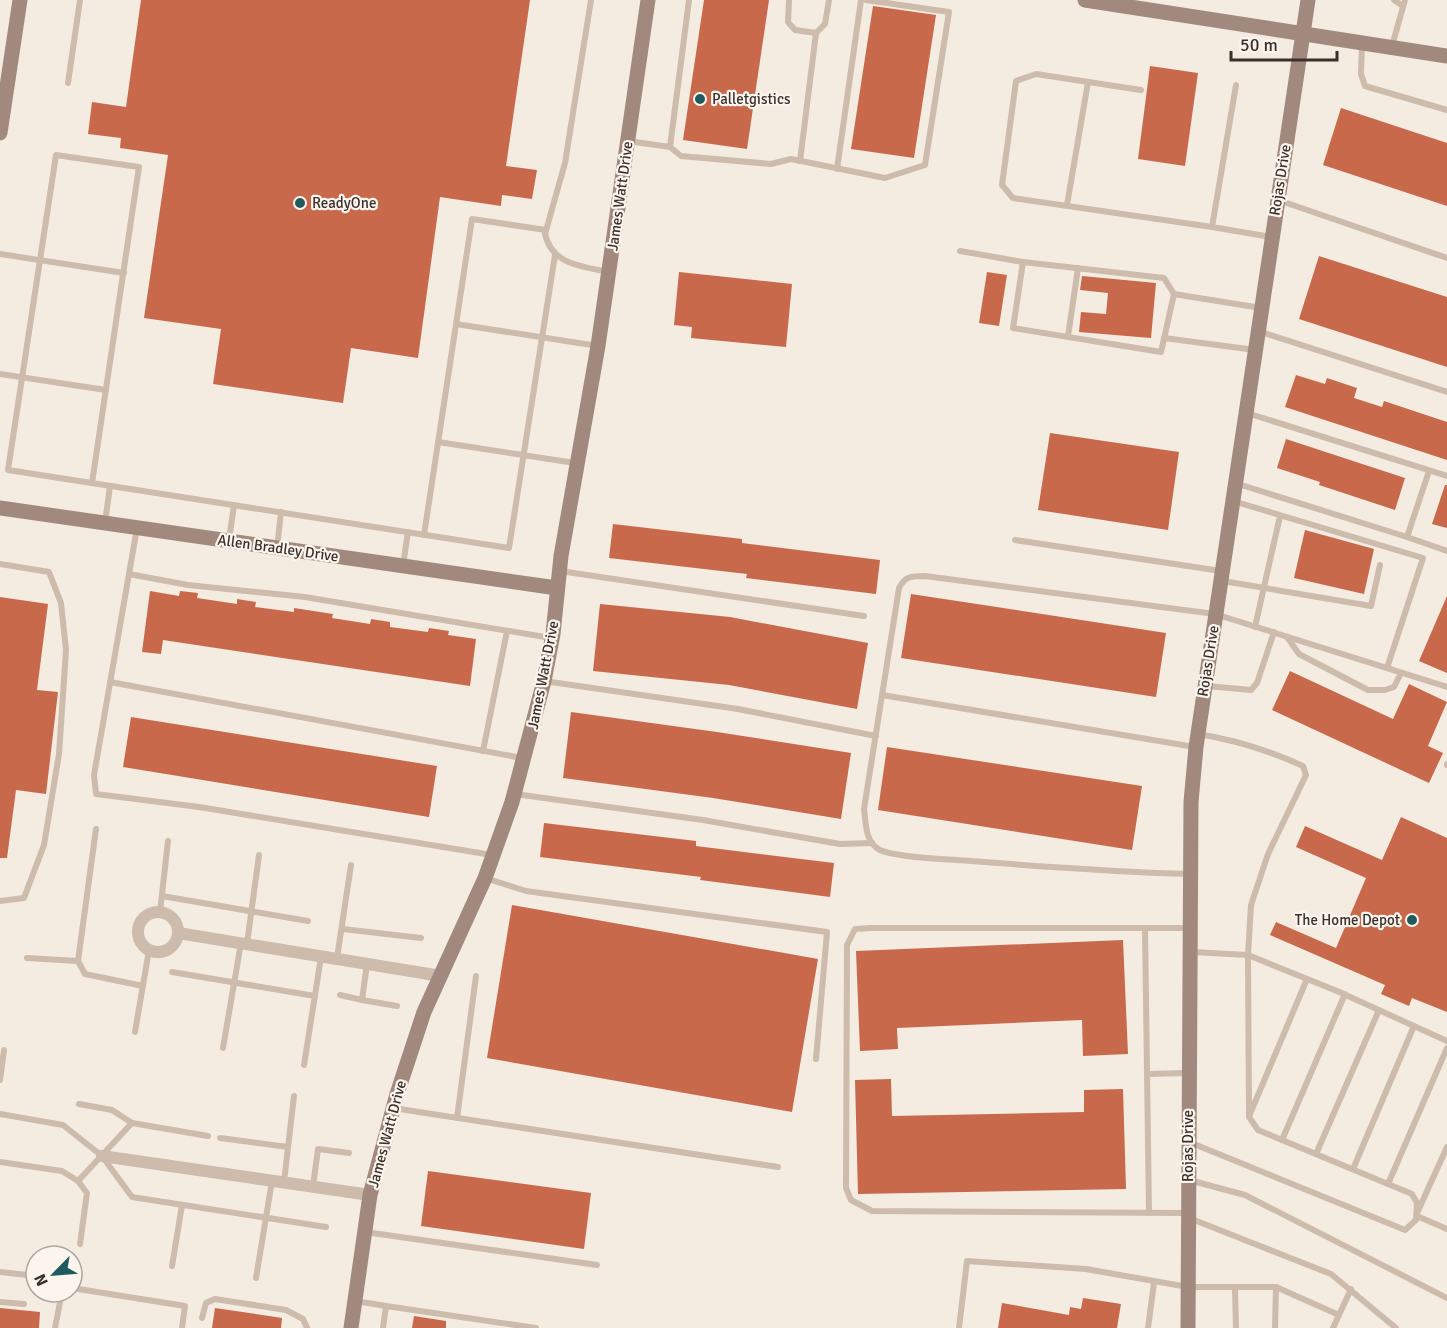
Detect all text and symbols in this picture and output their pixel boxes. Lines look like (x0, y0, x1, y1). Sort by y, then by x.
scale bar (1231, 24, 1338, 62)
text: 50 m (1240, 34, 1278, 56)
place label: Palletgistics (712, 90, 791, 108)
marker: Palletgistics (693, 92, 707, 106)
street label: James Watt Drive (603, 140, 637, 252)
street label: Rojas Drive (1265, 143, 1295, 217)
place label: ReadyOne (312, 194, 376, 212)
marker: ReadyOne (293, 196, 307, 210)
street label: Allen Bradley Drive (216, 531, 340, 565)
street label: James Watt Drive (524, 619, 562, 731)
street label: Rojas Drive (1193, 624, 1223, 698)
place label: The Home Depot (1295, 911, 1400, 929)
marker: The Home Depot (1405, 913, 1419, 927)
street label: James Watt Drive (364, 1078, 410, 1190)
street label: Rojas Drive (1179, 1110, 1197, 1182)
north arrow (24, 1244, 84, 1304)
text: N (30, 1271, 53, 1289)

